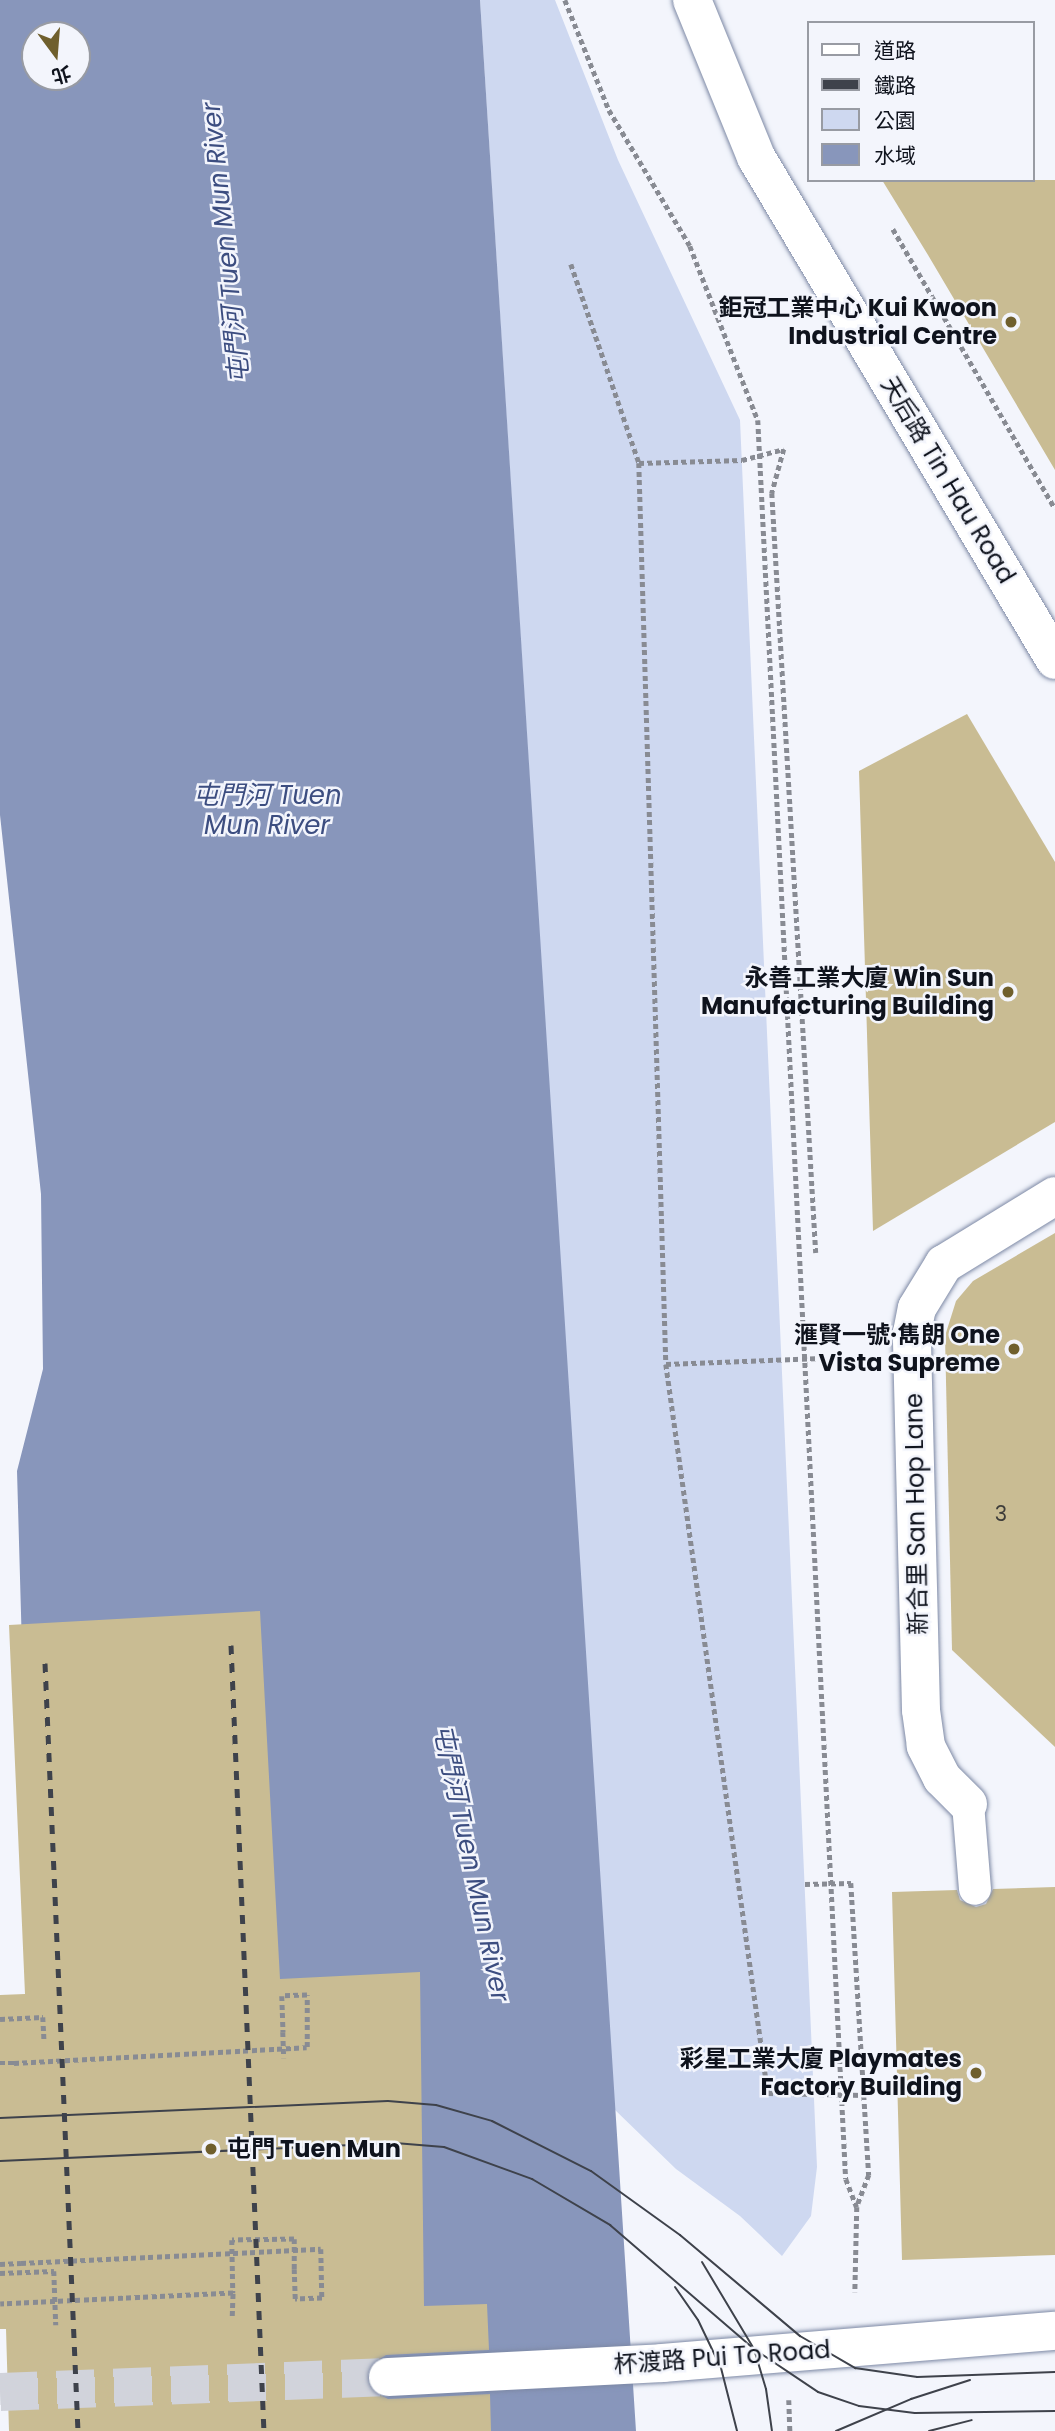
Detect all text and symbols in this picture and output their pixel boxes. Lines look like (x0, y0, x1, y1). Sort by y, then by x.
north arrow (21, 21, 91, 91)
legend (806, 21, 1034, 182)
text: 道路 (874, 36, 916, 65)
text: 北 (49, 59, 74, 90)
text: 鐵路 (874, 71, 916, 100)
water label: 屯門河 Tuen Mun River (196, 101, 256, 385)
text: 公園 (874, 106, 916, 135)
text: 水域 (874, 141, 916, 170)
place label: 鉅冠工業中心 Kui Kwoon Industrial Centre (719, 294, 997, 350)
marker: 鉅冠工業中心 Kui Kwoon Industrial Centre (1003, 314, 1019, 330)
street label: 天后路 Tin Hau Road (875, 371, 1021, 589)
water label: 屯門河 Tuen Mun River (192, 780, 342, 842)
place label: 永善工業大廈 Win Sun Manufacturing Building (701, 964, 994, 1020)
marker: 永善工業大廈 Win Sun Manufacturing Building (1000, 984, 1016, 1000)
place label: 滙賢一號·雋朗 One Vista Supreme (794, 1321, 1000, 1377)
marker: 滙賢一號·雋朗 One Vista Supreme (1006, 1341, 1022, 1357)
street label: 新合里 San Hop Lane (899, 1393, 933, 1635)
house number: 3 (995, 1501, 1007, 1527)
water label: 屯門河 Tuen Mun River (426, 1721, 516, 2005)
place label: 彩星工業大廈 Playmates Factory Building (680, 2045, 962, 2101)
marker: 彩星工業大廈 Playmates Factory Building (968, 2065, 984, 2081)
place label: 屯門 Tuen Mun (227, 2135, 401, 2163)
marker: 屯門 Tuen Mun (201, 2139, 221, 2159)
street label: 杯渡路 Pui To Road (613, 2335, 831, 2379)

